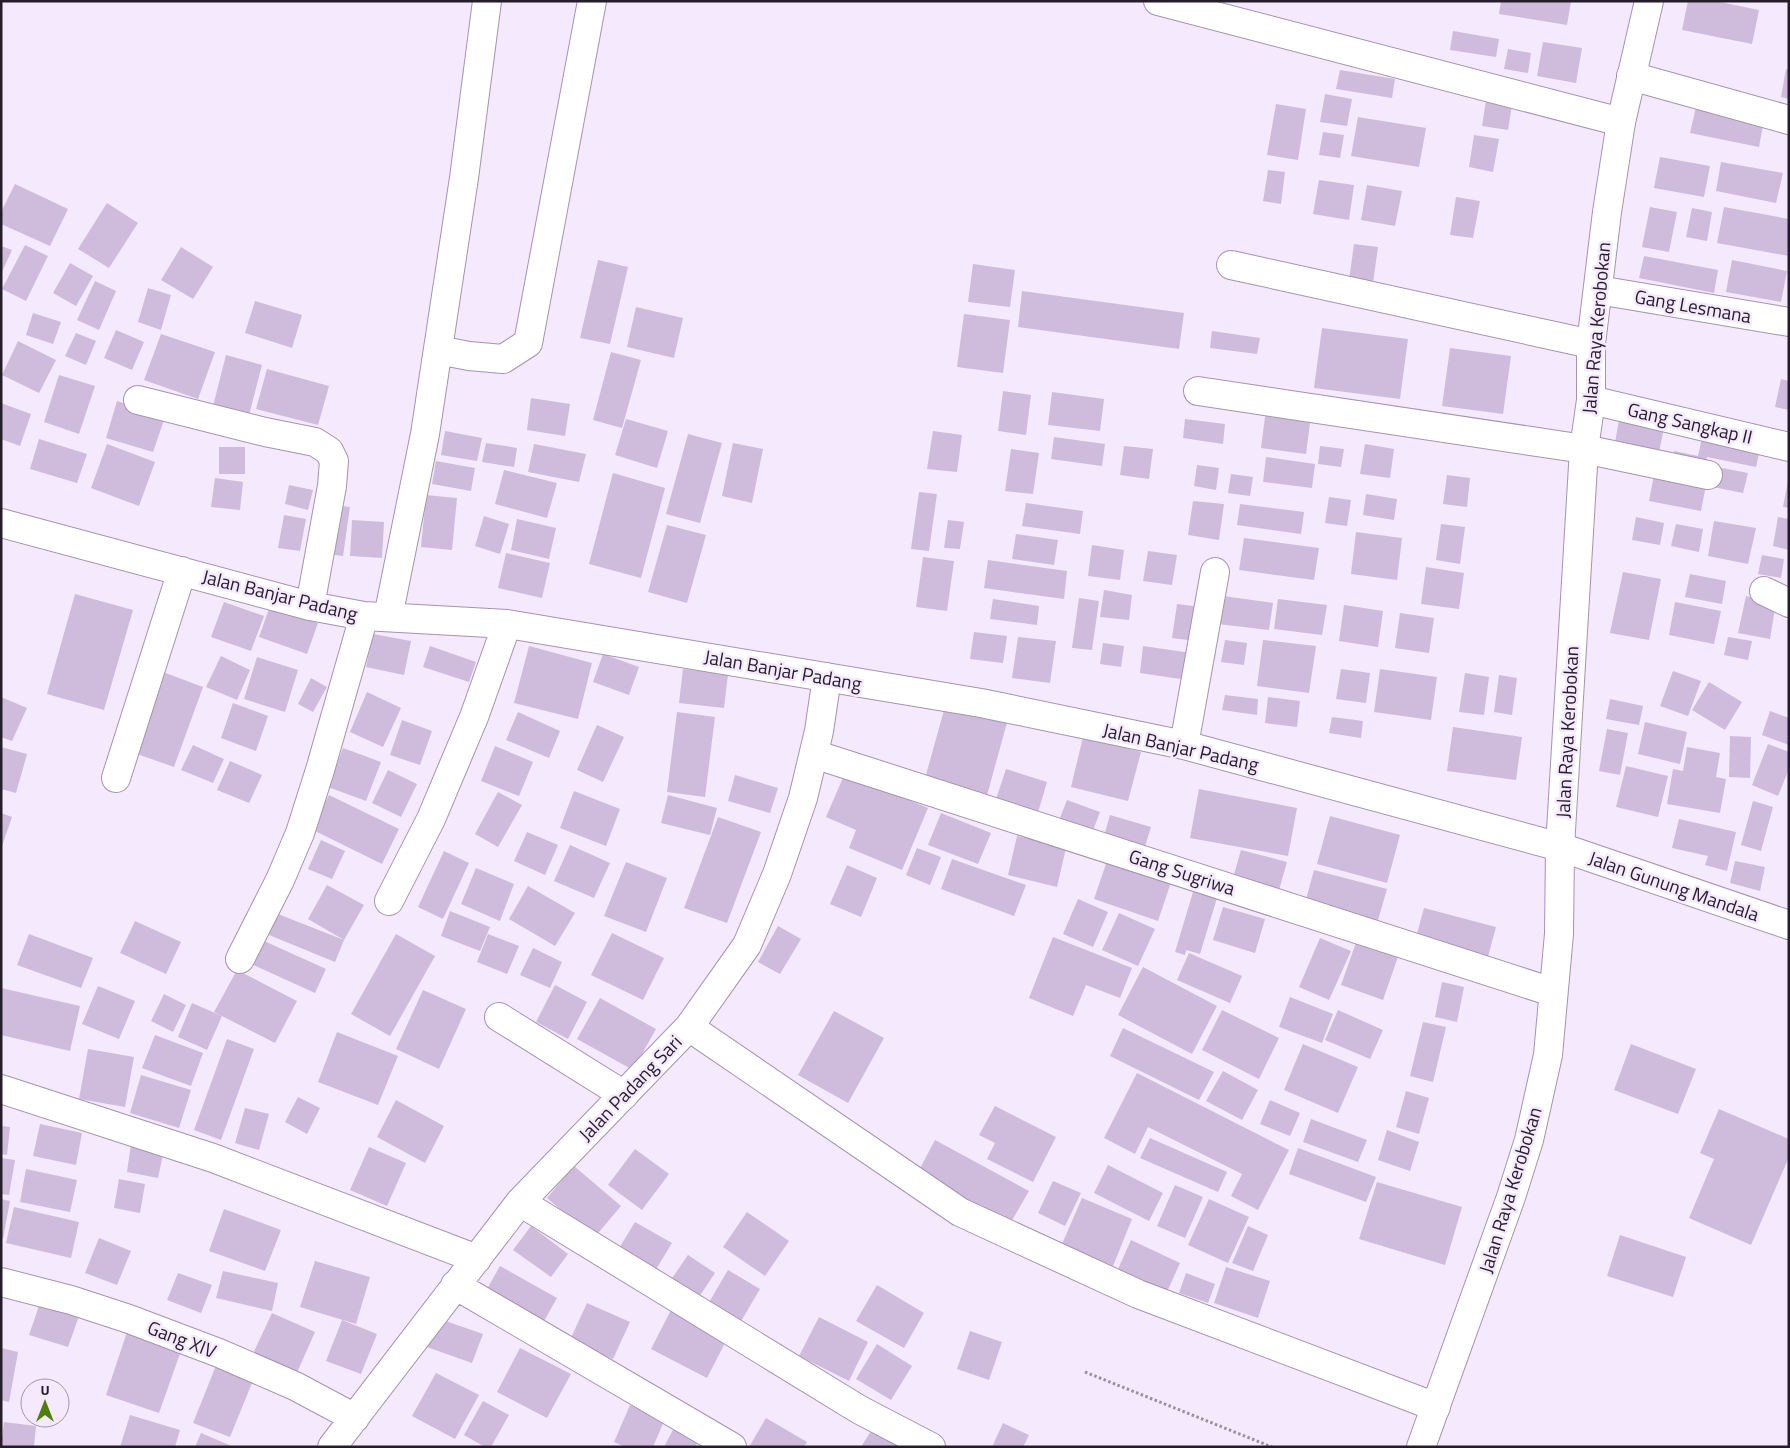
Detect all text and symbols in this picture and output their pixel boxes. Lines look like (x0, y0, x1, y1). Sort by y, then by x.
street label: Jalan Raya Kerobokan (1574, 241, 1617, 415)
street label: Gang Lesmana (1632, 281, 1754, 330)
street label: Gang Sangkap II (1625, 394, 1755, 451)
street label: Jalan Banjar Padang (199, 561, 361, 628)
street label: Jalan Banjar Padang (702, 641, 864, 698)
street label: Jalan Raya Kerobokan (1548, 645, 1585, 819)
street label: Jalan Banjar Padang (1100, 714, 1262, 779)
street label: Gang Sugriwa (1125, 841, 1239, 902)
street label: Jalan Gunung Mandala (1585, 843, 1764, 928)
street label: Jalan Padang Sari (571, 1028, 688, 1147)
street label: Jalan Raya Kerobokan (1470, 1103, 1549, 1277)
street label: Gang XIV (144, 1312, 221, 1365)
north arrow (20, 1378, 70, 1428)
text: U (40, 1379, 50, 1400)

